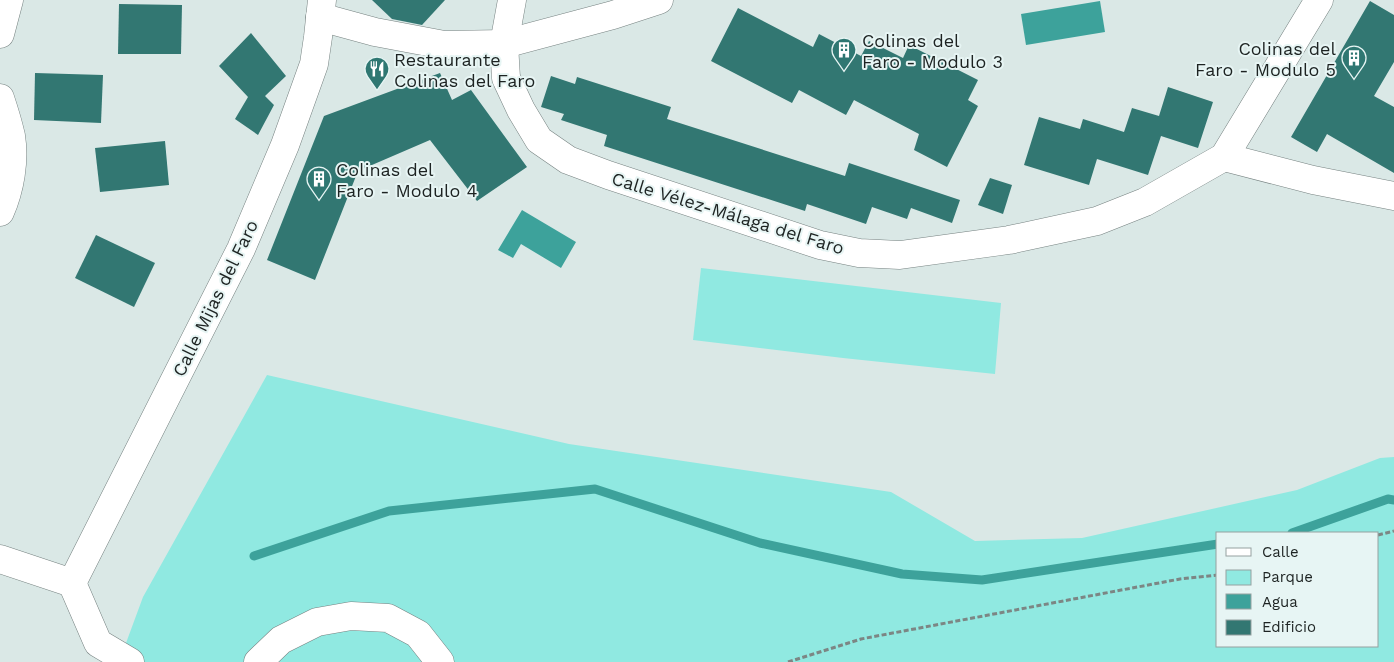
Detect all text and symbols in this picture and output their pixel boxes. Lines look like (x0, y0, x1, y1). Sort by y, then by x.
place label: Colinas del Faro - Modulo 3 (862, 30, 1003, 72)
building icon: Colinas del Faro - Modulo 3 (831, 37, 857, 71)
place label: Colinas del Faro - Modulo 5 (1195, 38, 1336, 80)
building icon: Colinas del Faro - Modulo 5 (1341, 45, 1367, 79)
place label: Restaurante Colinas del Faro (394, 49, 535, 91)
restaurant icon: Restaurante Colinas del Faro (364, 56, 390, 90)
place label: Colinas del Faro - Modulo 4 (336, 159, 477, 201)
building icon: Colinas del Faro - Modulo 4 (306, 166, 332, 200)
street label: Calle Vélez-Málaga del Faro (609, 168, 847, 258)
street label: Calle Mijas del Faro (168, 216, 262, 380)
legend (1216, 532, 1379, 647)
text: Calle (1262, 543, 1299, 561)
text: Parque (1262, 568, 1313, 586)
text: Agua (1262, 593, 1298, 611)
text: Edificio (1262, 618, 1316, 636)

